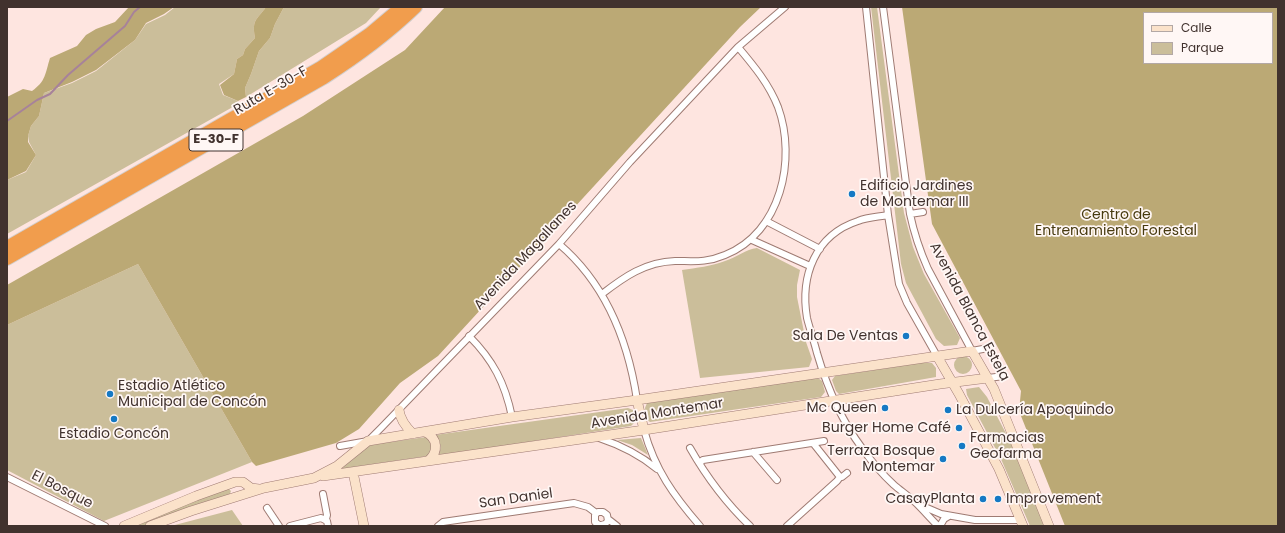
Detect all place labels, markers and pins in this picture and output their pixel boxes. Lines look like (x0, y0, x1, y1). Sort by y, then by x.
place label: Edificio Jardines de Montemar III (860, 178, 973, 210)
marker: Edificio Jardines de Montemar III (847, 189, 857, 199)
place label: Sala De Ventas (792, 328, 898, 344)
marker: Sala De Ventas (901, 331, 911, 341)
place label: Estadio Atlético Municipal de Concón (118, 378, 266, 410)
marker: Estadio Atlético Municipal de Concón (105, 389, 115, 399)
place label: Mc Queen (806, 400, 877, 416)
place label: La Dulcería Apoquindo (956, 402, 1114, 418)
marker: Mc Queen (880, 403, 890, 413)
marker: La Dulcería Apoquindo (943, 405, 953, 415)
marker: Estadio Concón (109, 414, 119, 424)
place label: Burger Home Café (822, 420, 951, 436)
marker: Burger Home Café (954, 423, 964, 433)
place label: Estadio Concón (59, 426, 169, 442)
place label: Farmacias Geofarma (970, 430, 1044, 462)
marker: Farmacias Geofarma (957, 441, 967, 451)
place label: Terraza Bosque Montemar (827, 443, 935, 476)
marker: Terraza Bosque Montemar (938, 454, 948, 464)
place label: CasayPlanta (886, 491, 975, 507)
place label: Improvement (1006, 491, 1101, 507)
marker: CasayPlanta (978, 494, 988, 504)
marker: Improvement (993, 494, 1003, 504)

